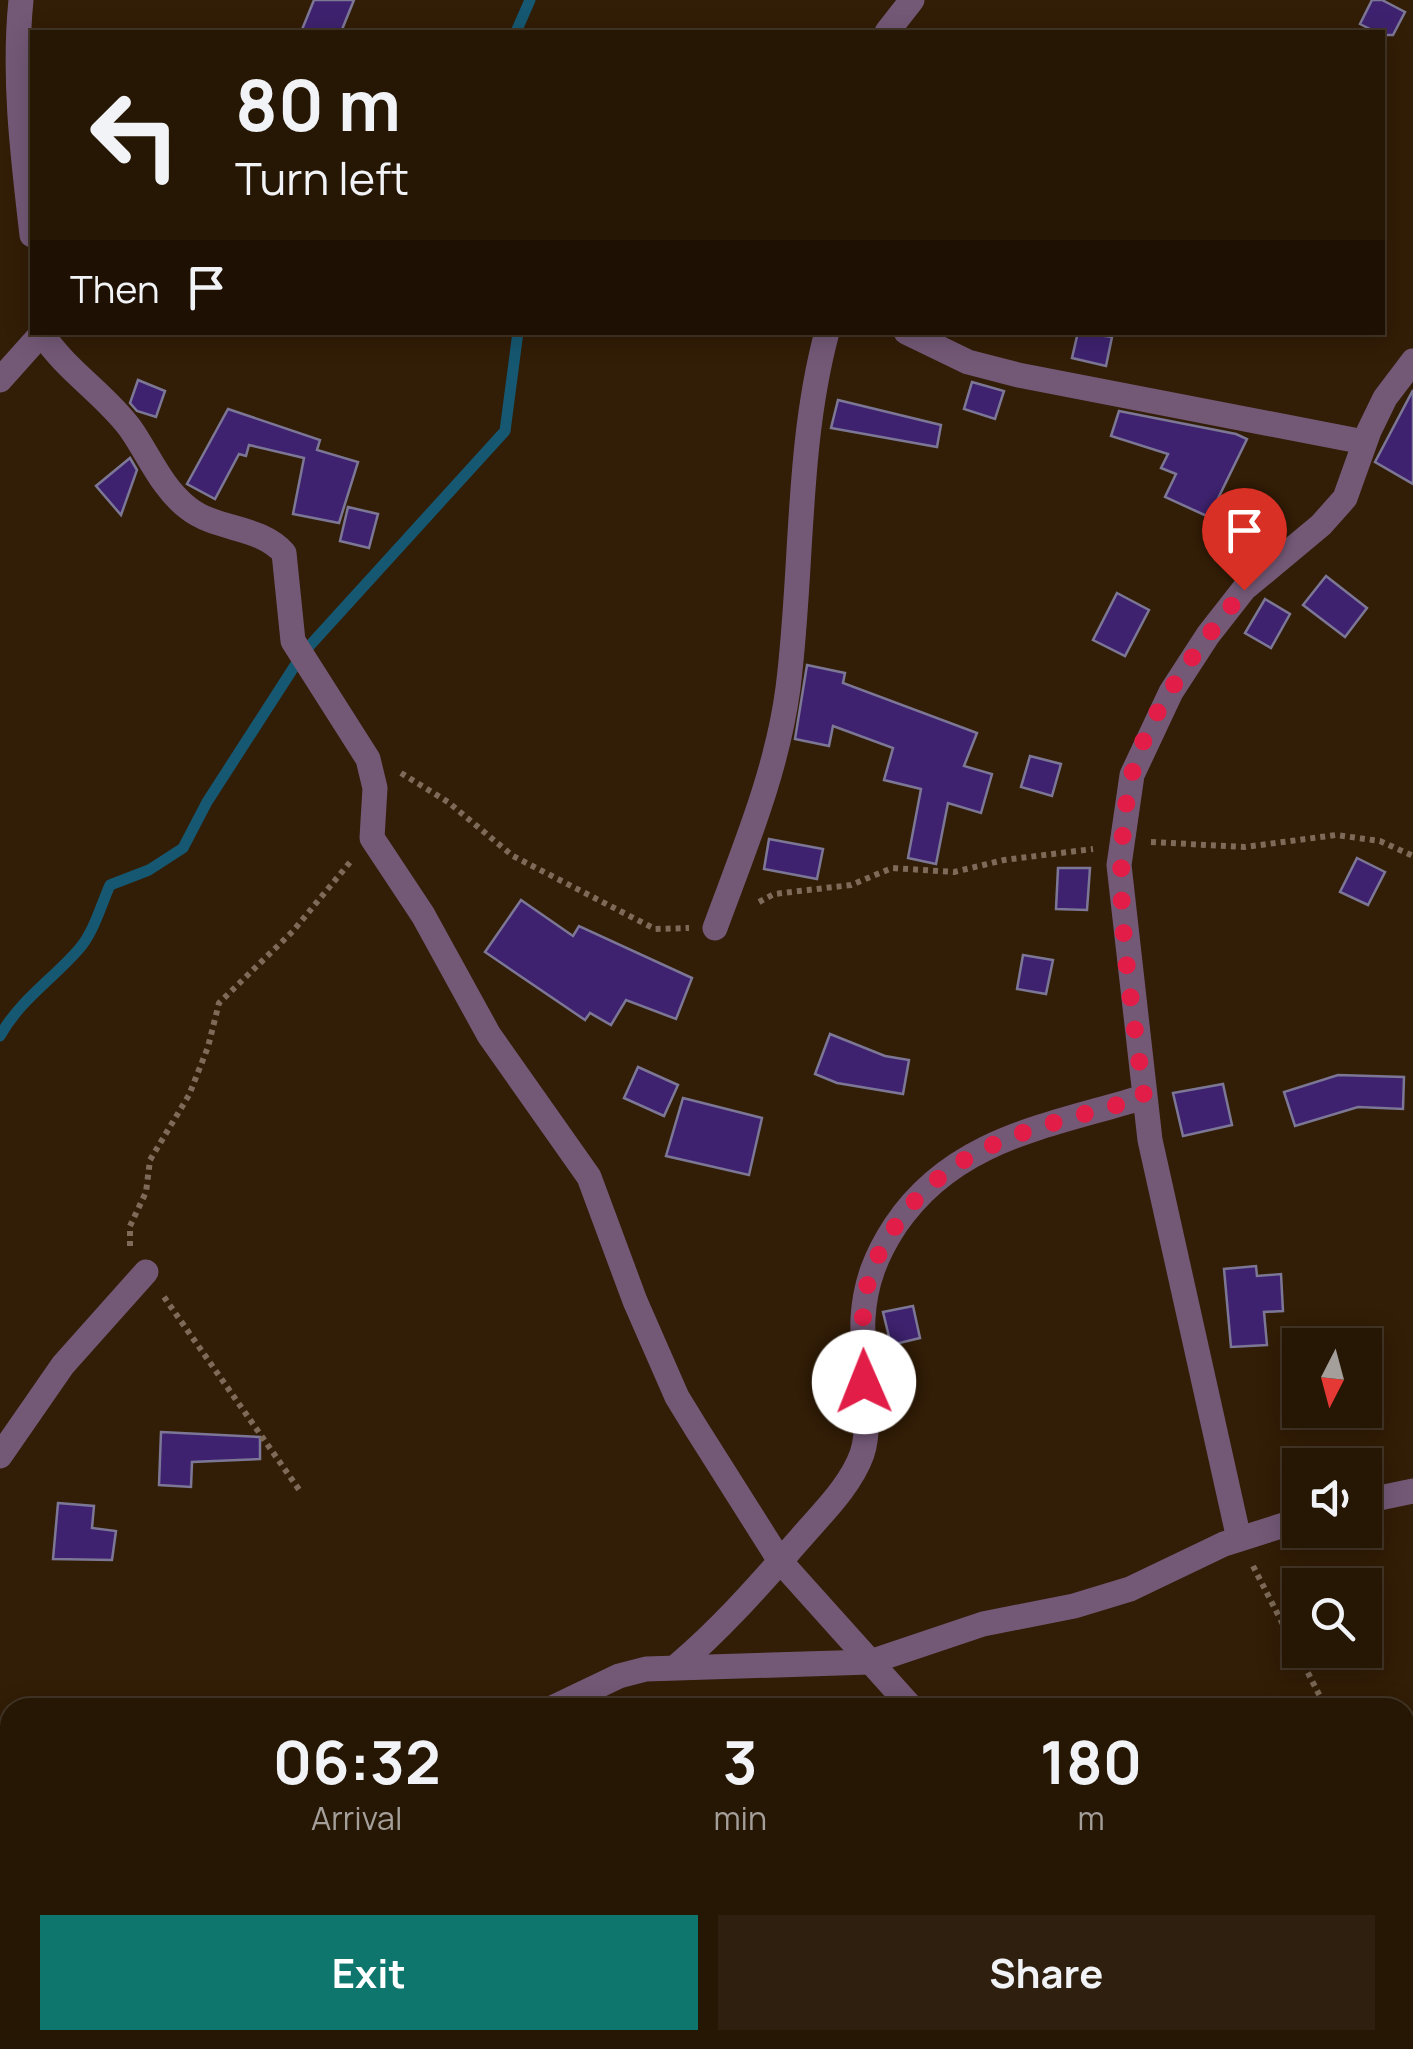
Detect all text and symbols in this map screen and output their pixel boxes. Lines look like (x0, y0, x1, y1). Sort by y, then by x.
text: 80 m (235, 56, 401, 152)
icon: left (70, 70, 200, 200)
text: Turn left (235, 147, 409, 209)
icon: arrive (179, 260, 234, 315)
text: Then (70, 262, 159, 314)
pin (1202, 488, 1287, 591)
icon: arrive (1217, 503, 1272, 558)
north arrow (1282, 1328, 1382, 1428)
map controls (1282, 1328, 1382, 1668)
position arrow (812, 1330, 916, 1434)
button: sound (1282, 1448, 1382, 1548)
button: search (1282, 1568, 1382, 1668)
text: 06:32 (273, 1720, 441, 1802)
text: 3 (723, 1720, 758, 1802)
text: 180 (1040, 1720, 1142, 1802)
text: Arrival (311, 1796, 402, 1840)
text: min (713, 1796, 767, 1840)
text: m (1077, 1796, 1105, 1840)
button: Exit (40, 1915, 698, 2030)
button: Share (718, 1915, 1375, 2030)

